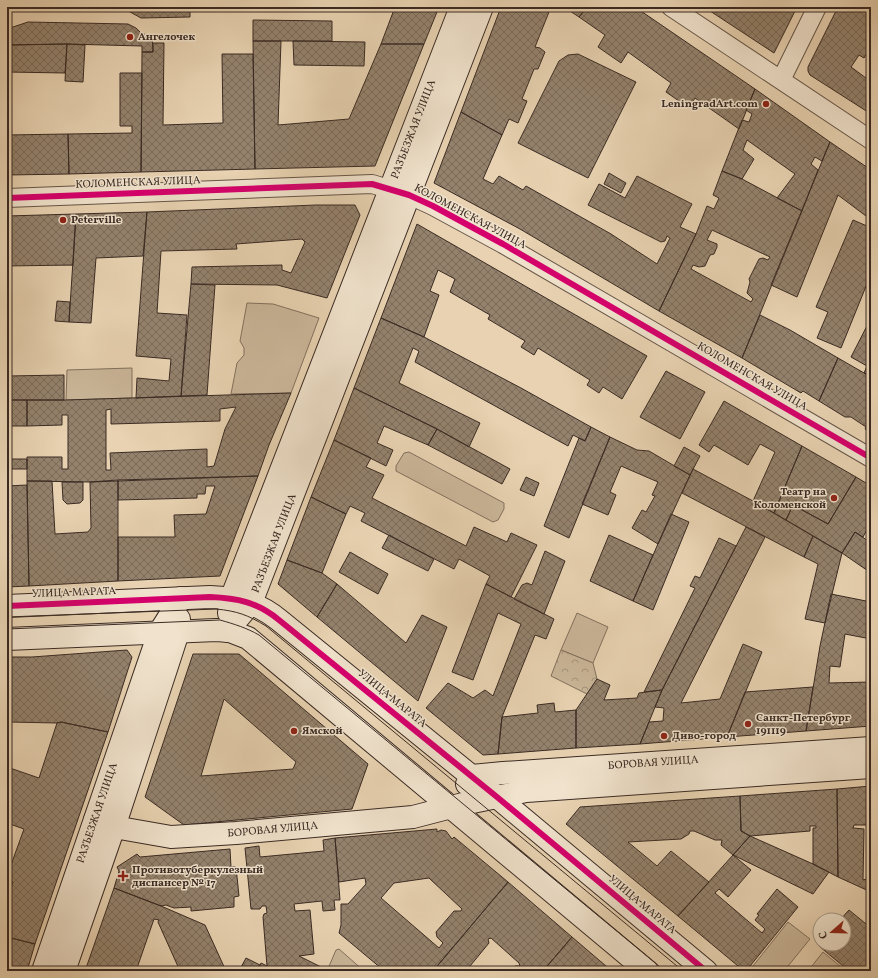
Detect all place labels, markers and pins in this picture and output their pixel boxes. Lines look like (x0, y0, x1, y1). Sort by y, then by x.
place label: Ангелочек (138, 30, 195, 45)
marker: Ангелочек (125, 32, 135, 42)
place label: LeningradArt.com (661, 97, 758, 112)
marker: LeningradArt.com (761, 99, 771, 109)
place label: Peterville (71, 213, 122, 228)
marker: Peterville (58, 215, 68, 225)
place label: Театр на Коломенской (754, 485, 826, 513)
marker: Театр на Коломенской (829, 493, 839, 503)
place label: Санкт-Петербург 191119 (756, 711, 851, 739)
marker: Санкт-Петербург 191119 (743, 719, 753, 729)
place label: Ямской (302, 724, 343, 739)
marker: Ямской (289, 726, 299, 736)
place label: Диво-город (672, 729, 736, 744)
marker: Диво-город (659, 731, 669, 741)
place label: Противотуберкулезный диспансер № 17 (132, 863, 263, 891)
marker: Противотуберкулезный диспансер № 17 (117, 870, 129, 882)

